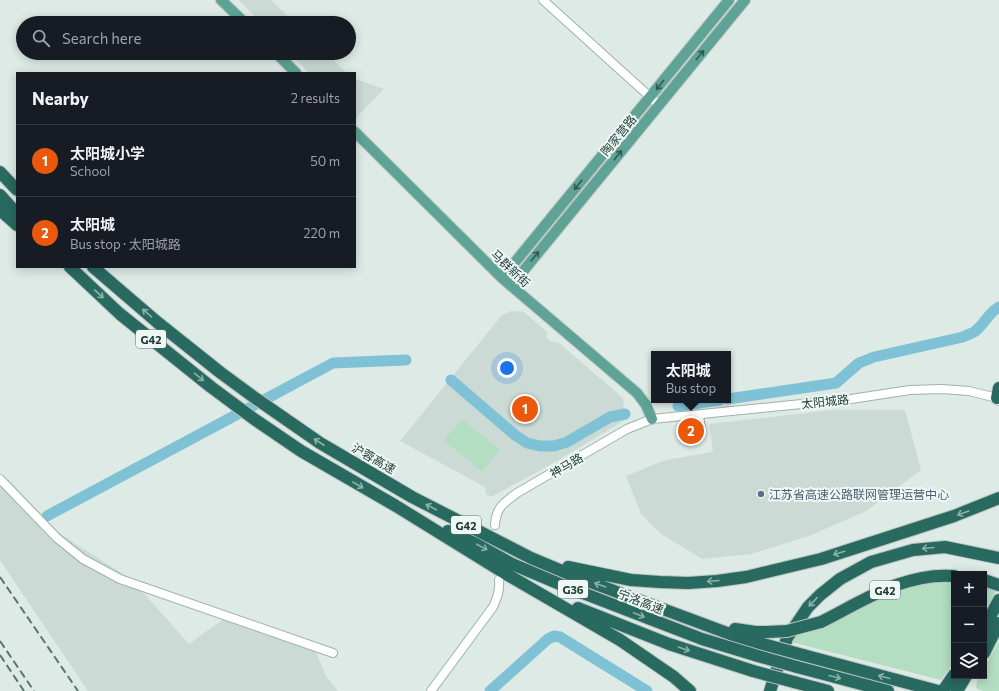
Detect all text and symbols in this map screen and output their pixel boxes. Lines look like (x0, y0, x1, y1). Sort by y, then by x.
search box (16, 16, 356, 60)
icon: search (30, 27, 52, 49)
text: Search here (62, 29, 141, 47)
one-way arrow (695, 49, 704, 60)
one-way arrow (656, 79, 665, 90)
text: Nearby (32, 88, 89, 109)
text: 2 results (291, 90, 340, 106)
street label: 陶家营路 (597, 112, 639, 158)
text: 太阳城小学 (70, 144, 145, 162)
one-way arrow (613, 150, 622, 161)
text: 1 (42, 153, 48, 169)
text: 50 m (310, 153, 340, 169)
text: School (70, 163, 110, 179)
one-way arrow (574, 180, 583, 191)
text: 太阳城 (70, 215, 115, 233)
text: 2 (41, 225, 49, 241)
text: 220 m (303, 225, 340, 241)
text: Bus stop · 太阳城路 (70, 236, 181, 252)
street label: 马群新街 (489, 247, 533, 289)
one-way arrow (531, 251, 540, 261)
one-way arrow (93, 289, 103, 298)
one-way arrow (142, 309, 152, 318)
road number: G42 (136, 330, 166, 348)
popup (651, 351, 731, 403)
your location (497, 358, 517, 378)
text: 太阳城 (666, 361, 711, 379)
one-way arrow (193, 372, 204, 381)
text: Bus stop (666, 380, 716, 396)
street label: 太阳城路 (800, 392, 850, 410)
pin: 1 (512, 394, 538, 424)
pin: 2 (678, 416, 704, 446)
one-way arrow (313, 438, 324, 446)
street label: 沪蓉高速 (350, 440, 398, 476)
street label: 神马路 (547, 450, 585, 480)
one-way arrow (352, 481, 364, 489)
place label: 江苏省高速公路联网管理运营中心 (769, 487, 949, 501)
marker: 江苏省高速公路联网管理运营中心 (756, 489, 766, 499)
one-way arrow (425, 503, 437, 510)
one-way arrow (957, 510, 970, 517)
road number: G42 (451, 516, 481, 534)
one-way arrow (475, 544, 487, 551)
one-way arrow (922, 545, 935, 552)
one-way arrow (833, 550, 846, 557)
map controls (951, 571, 987, 679)
button: + (951, 571, 987, 607)
one-way arrow (707, 578, 720, 585)
road number: G36 (558, 580, 588, 598)
one-way arrow (594, 581, 606, 589)
road number: G42 (870, 581, 900, 599)
street label: 宁洛高速 (616, 586, 666, 616)
one-way arrow (809, 597, 818, 607)
button: − (951, 607, 987, 643)
one-way arrow (633, 612, 645, 619)
button: layers (951, 643, 987, 679)
one-way arrow (677, 646, 690, 653)
one-way arrow (878, 673, 891, 680)
one-way arrow (828, 674, 841, 681)

